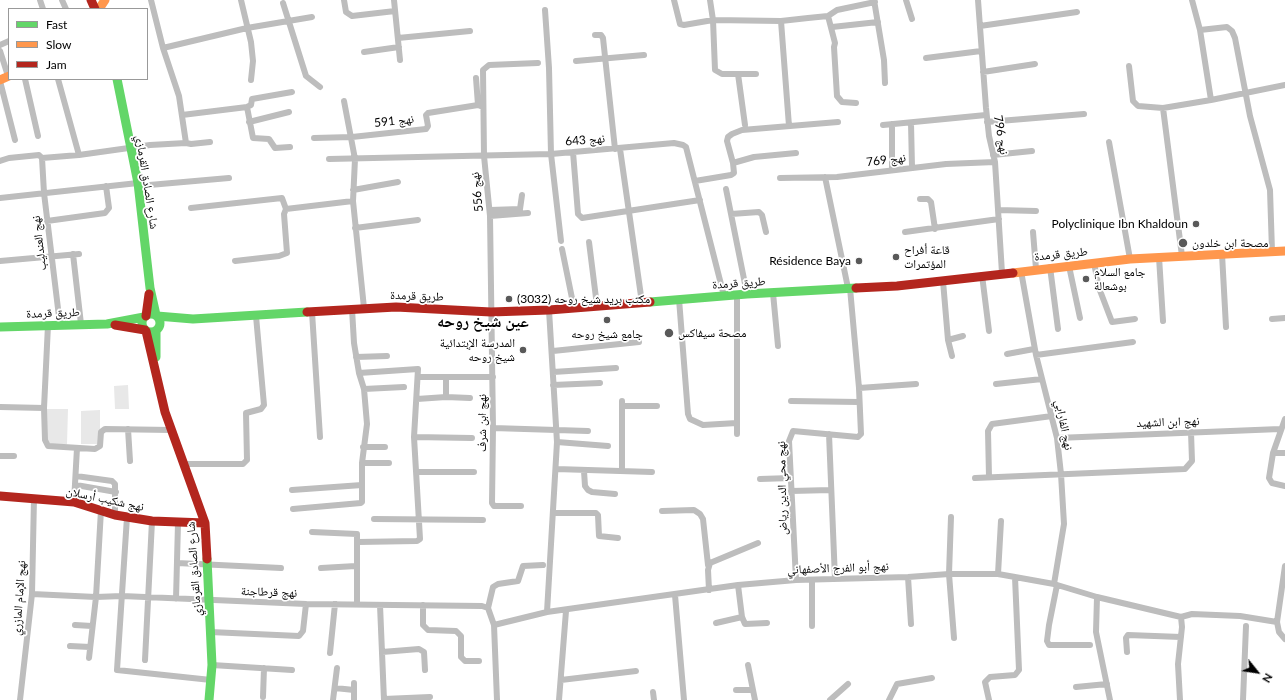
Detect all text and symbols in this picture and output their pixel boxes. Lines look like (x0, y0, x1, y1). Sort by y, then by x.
legend (8, 8, 148, 80)
text: Fast (46, 17, 67, 32)
text: Slow (46, 37, 71, 52)
text: Jam (46, 57, 67, 72)
street label: نهج 591 (373, 112, 415, 130)
street label: نهج 796 (990, 114, 1012, 156)
street label: نهج 643 (565, 131, 605, 149)
street label: شارع الصادق القرمازي (132, 134, 162, 230)
street label: نهج 769 (865, 150, 907, 170)
street label: نهج 556 (468, 171, 486, 213)
street label: نهج العندليب (28, 215, 50, 271)
place label: Polyclinique Ibn Khaldoun (1052, 217, 1188, 231)
marker: Polyclinique Ibn Khaldoun (1191, 219, 1201, 229)
place label: مصحة ابن خلدون (1192, 236, 1268, 250)
marker: مصحة ابن خلدون (1177, 237, 1189, 249)
place label: قاعة أفراح المؤتمرات (904, 243, 950, 271)
street label: طريق قرمدة (1034, 244, 1088, 264)
marker: قاعة أفراح المؤتمرات (891, 252, 901, 262)
place label: Résidence Baya (769, 254, 851, 268)
marker: Résidence Baya (854, 256, 864, 266)
place label: جامع السلام بوشعالة (1094, 265, 1145, 293)
street label: طريق قرمدة (712, 274, 766, 292)
marker: جامع السلام بوشعالة (1081, 274, 1091, 284)
street label: طريق قرمدة (390, 288, 444, 304)
place label: مكتب بريد شيخ روحه (3032) (517, 292, 650, 306)
marker: مكتب بريد شيخ روحه (3032) (504, 294, 514, 304)
street label: طريق قرمدة (26, 305, 80, 321)
district label: عين شيخ روحه (437, 312, 529, 332)
marker: جامع شيخ روحه (602, 315, 612, 325)
place label: مصحة سيفاكس (678, 326, 746, 340)
place label: جامع شيخ روحه (571, 327, 643, 341)
marker: مصحة سيفاكس (663, 327, 675, 339)
place label: المدرسة الإبتدائية شيخ روحه (440, 336, 515, 364)
marker: المدرسة الإبتدائية شيخ روحه (518, 345, 528, 355)
street label: نهج ابن شرف (475, 394, 489, 452)
street label: نهج الفارابي (1052, 399, 1076, 451)
street label: نهج ابن الشهيد (1136, 414, 1200, 430)
street label: نهج محي الدين رياض (774, 441, 790, 535)
street label: نهج شكيب أرسلان (65, 484, 145, 514)
street label: شارع الصادق القرمازي (184, 521, 204, 617)
street label: نهج أبو الفرج الأصفهاني (787, 559, 889, 577)
street label: نهج الإمام المازري (9, 560, 29, 636)
street label: نهج قرطاجنة (241, 584, 297, 600)
north arrow (1237, 652, 1277, 692)
text: N (1260, 671, 1276, 685)

